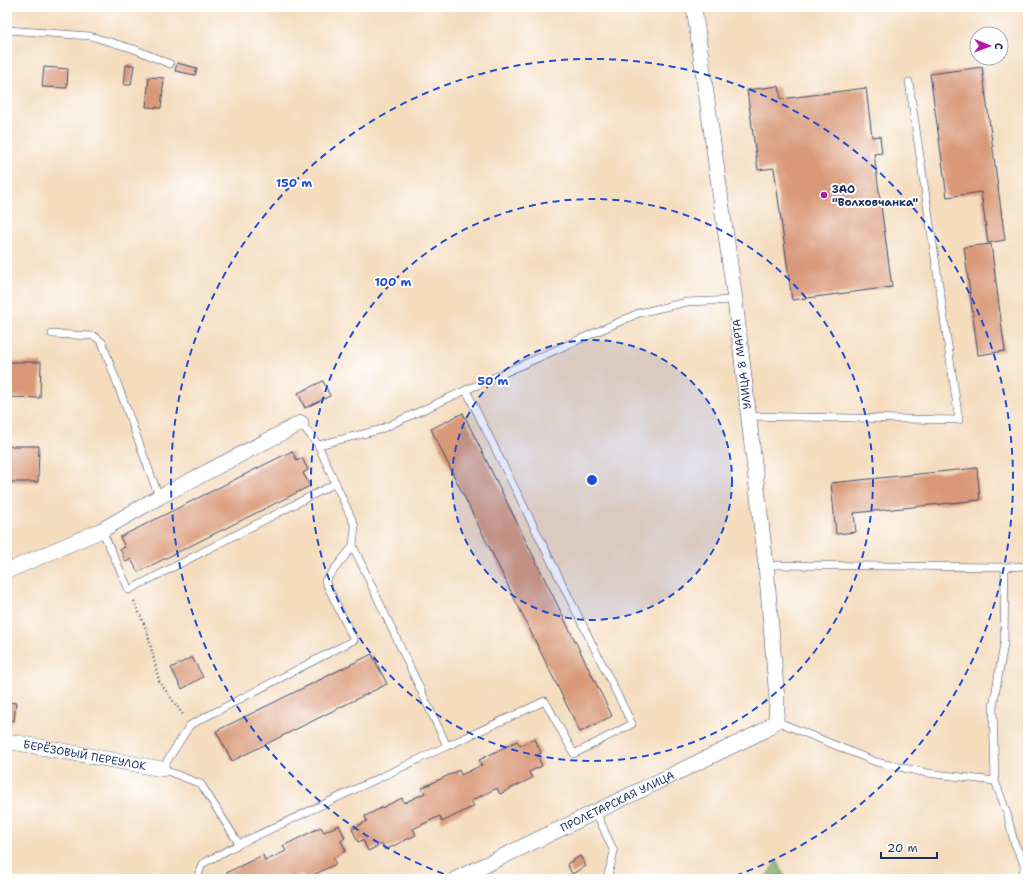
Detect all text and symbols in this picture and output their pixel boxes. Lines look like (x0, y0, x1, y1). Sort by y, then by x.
north arrow (969, 26, 1009, 66)
text: С (991, 43, 1006, 50)
text: 150 m (276, 175, 312, 191)
place label: ЗАО "Волховчанка" (832, 182, 918, 210)
marker: ЗАО "Волховчанка" (819, 190, 829, 200)
text: 100 m (375, 274, 412, 290)
street label: УЛИЦА 8 МАРТА (729, 318, 755, 410)
text: 50 m (478, 373, 509, 389)
centre of rings (585, 473, 599, 487)
street label: БЕРЁЗОВЫЙ ПЕРЕУЛОК (22, 737, 148, 774)
street label: ПРОЛЕТАРСКАЯ УЛИЦА (558, 767, 677, 835)
scale bar (881, 834, 937, 860)
text: 20 m (887, 840, 918, 856)

